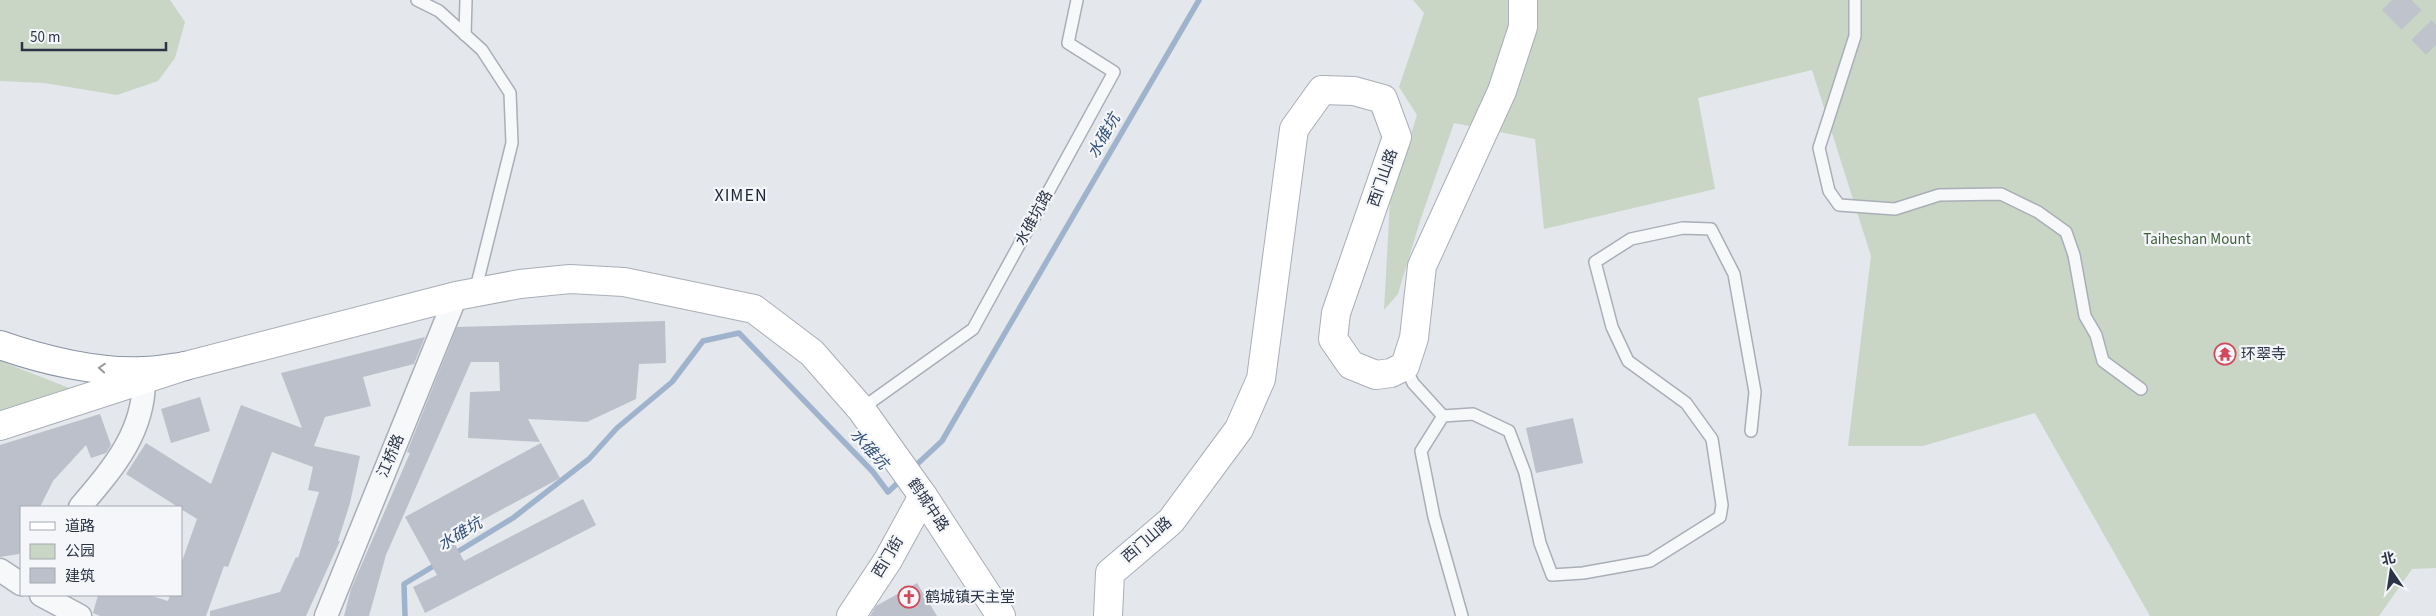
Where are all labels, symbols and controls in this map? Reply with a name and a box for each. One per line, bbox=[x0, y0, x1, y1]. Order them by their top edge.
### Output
scale bar bbox=[22, 20, 166, 52]
text: 50 m bbox=[30, 27, 60, 48]
water label: 水碓坑 bbox=[1082, 108, 1127, 162]
street label: 西门山路 bbox=[1363, 146, 1403, 210]
district label: XIMEN bbox=[714, 183, 768, 208]
street label: 水碓坑路 bbox=[1010, 187, 1058, 249]
park label: Taiheshan Mount bbox=[2143, 229, 2251, 250]
temple icon: 环翠寺 bbox=[2213, 342, 2237, 366]
place label: 环翠寺 bbox=[2241, 344, 2286, 365]
one-way arrow bbox=[97, 363, 105, 374]
water label: 水碓坑 bbox=[845, 424, 895, 476]
street label: 江桥路 bbox=[373, 431, 409, 481]
street label: 鹤城中路 bbox=[903, 474, 953, 536]
legend bbox=[20, 506, 182, 596]
water label: 水碓坑 bbox=[434, 511, 488, 556]
street label: 西门山路 bbox=[1117, 512, 1177, 568]
text: 道路 bbox=[65, 516, 95, 537]
street label: 西门街 bbox=[867, 532, 909, 582]
text: 公园 bbox=[65, 541, 95, 562]
north arrow bbox=[2366, 546, 2416, 596]
text: 北 bbox=[2379, 548, 2397, 571]
text: 建筑 bbox=[65, 566, 95, 587]
church icon: 鹤城镇天主堂 bbox=[897, 585, 921, 609]
place label: 鹤城镇天主堂 bbox=[925, 587, 1015, 608]

